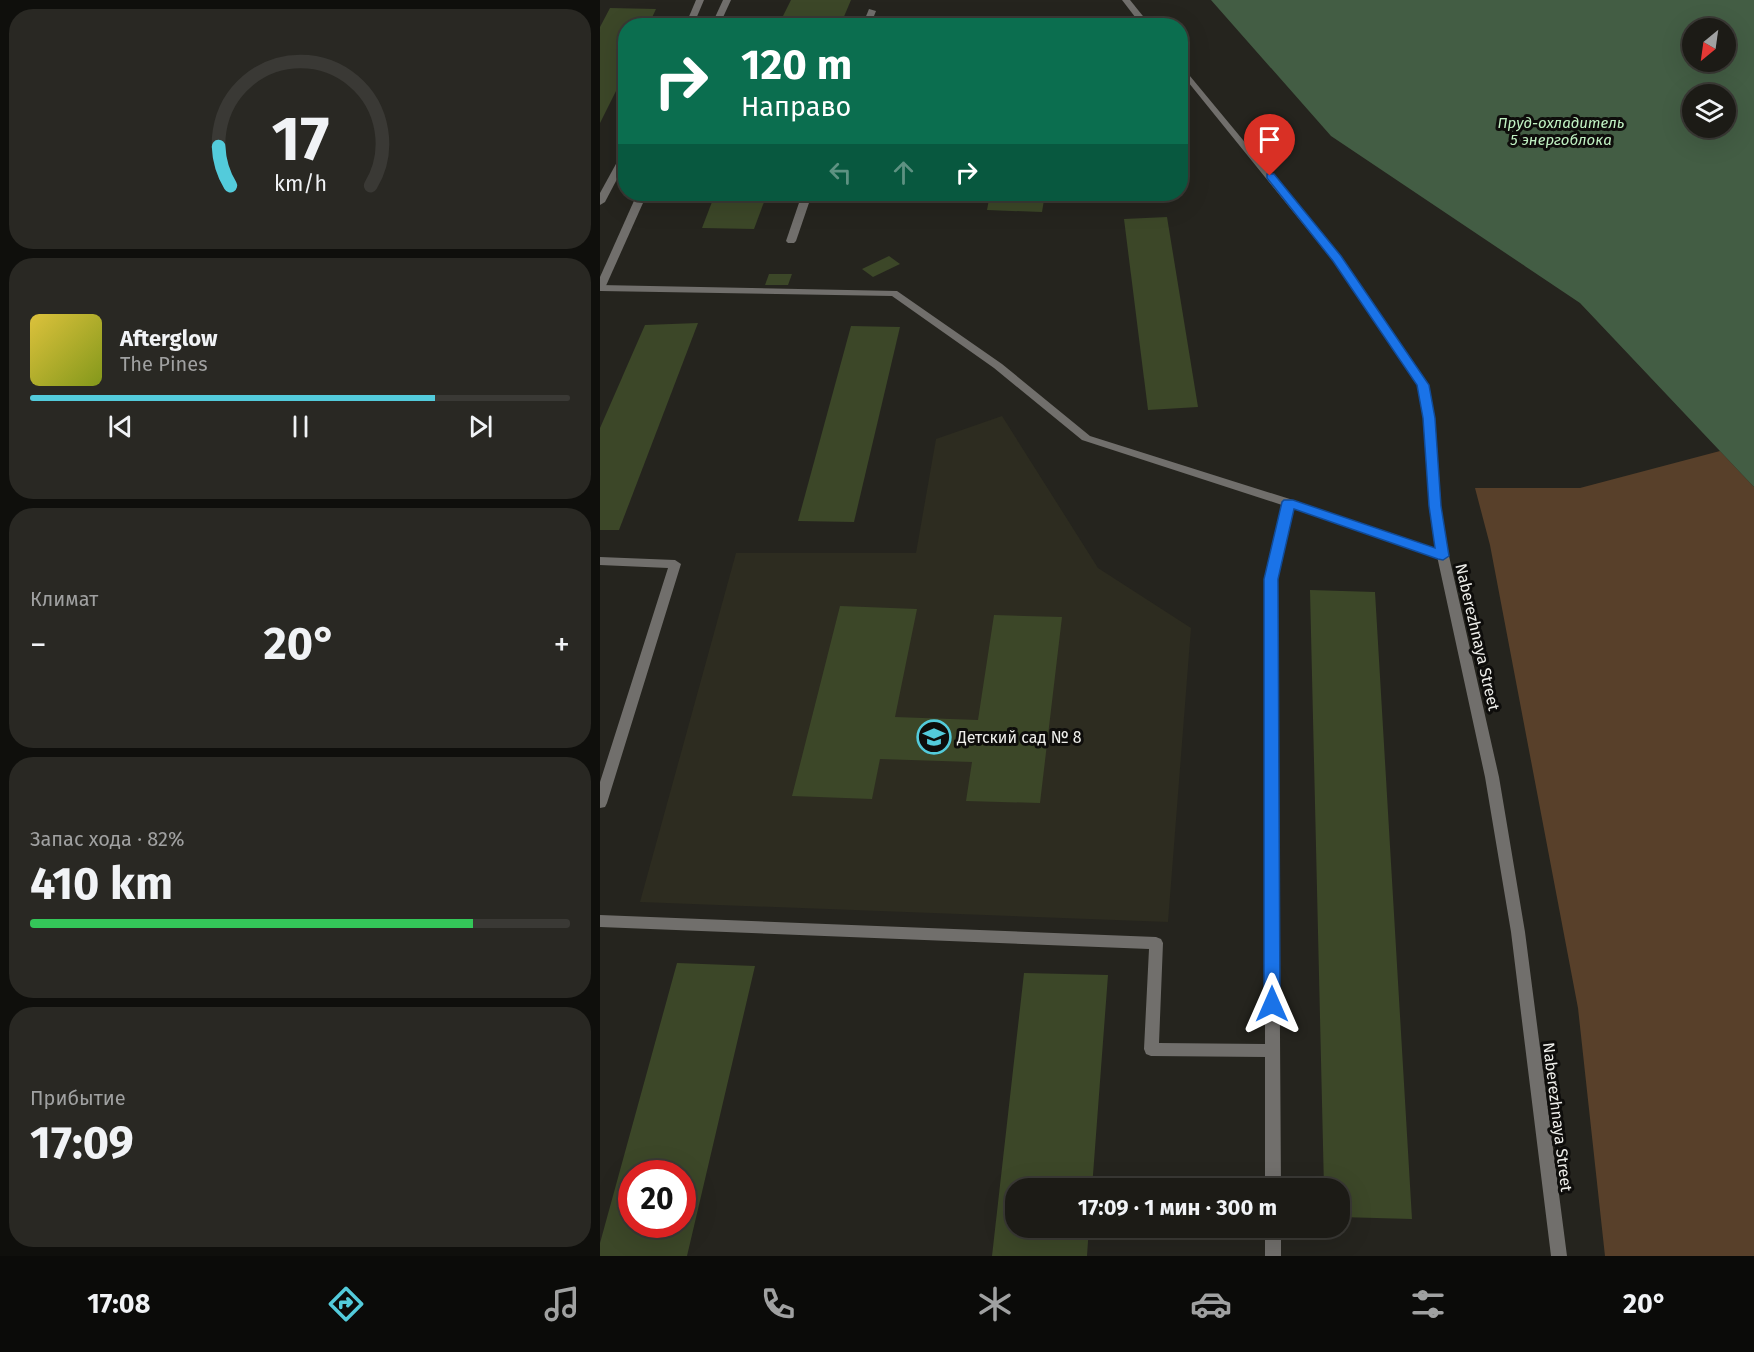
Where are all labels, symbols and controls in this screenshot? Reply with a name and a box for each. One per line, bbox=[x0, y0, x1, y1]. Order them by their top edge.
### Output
north arrow bbox=[1682, 18, 1736, 72]
map controls bbox=[1682, 18, 1736, 138]
text: 120 m bbox=[741, 40, 852, 90]
icon: right bbox=[642, 42, 720, 120]
button: layers bbox=[1682, 84, 1736, 138]
text: Направо bbox=[741, 91, 851, 123]
text: 17 bbox=[271, 102, 329, 177]
pin bbox=[1244, 114, 1295, 176]
water label: Пруд-охладитель 5 энергоблока bbox=[1498, 114, 1624, 149]
icon: arrive bbox=[1253, 123, 1286, 156]
icon: left bbox=[824, 156, 857, 189]
icon: ahead bbox=[887, 156, 920, 189]
icon: right bbox=[950, 156, 983, 189]
text: km/h bbox=[273, 172, 327, 198]
text: Afterglow bbox=[120, 325, 217, 352]
text: The Pines bbox=[120, 352, 207, 376]
icon: previous bbox=[104, 410, 137, 443]
icon: pause bbox=[284, 410, 317, 443]
icon: next bbox=[464, 410, 497, 443]
street label: Naberezhnaya Street bbox=[1451, 562, 1504, 713]
text: Климат bbox=[30, 587, 98, 611]
text: 20° bbox=[263, 617, 337, 671]
text: − bbox=[30, 625, 47, 665]
text: + bbox=[554, 625, 570, 665]
school or university icon: Детский сад № 8 bbox=[916, 719, 952, 755]
place label: Детский сад № 8 bbox=[956, 728, 1082, 747]
text: Запас хода · 82% bbox=[30, 827, 185, 851]
text: 410 km bbox=[30, 857, 173, 911]
position arrow bbox=[1240, 972, 1304, 1036]
street label: Naberezhnaya Street bbox=[1539, 1041, 1576, 1193]
text: Прибытие bbox=[30, 1086, 126, 1110]
text: 17:09 bbox=[30, 1116, 134, 1170]
speed limit sign: 20 bbox=[618, 1160, 696, 1238]
text: 17:09 · 1 мин · 300 m bbox=[1078, 1194, 1277, 1221]
icon: directions bbox=[325, 1283, 367, 1325]
icon: music bbox=[541, 1283, 583, 1325]
icon: phone bbox=[757, 1283, 799, 1325]
icon: climate bbox=[974, 1283, 1016, 1325]
icon: car bbox=[1190, 1283, 1232, 1325]
icon: filters bbox=[1407, 1283, 1449, 1325]
text: 17:08 bbox=[87, 1288, 150, 1320]
text: 20° bbox=[1623, 1288, 1667, 1320]

